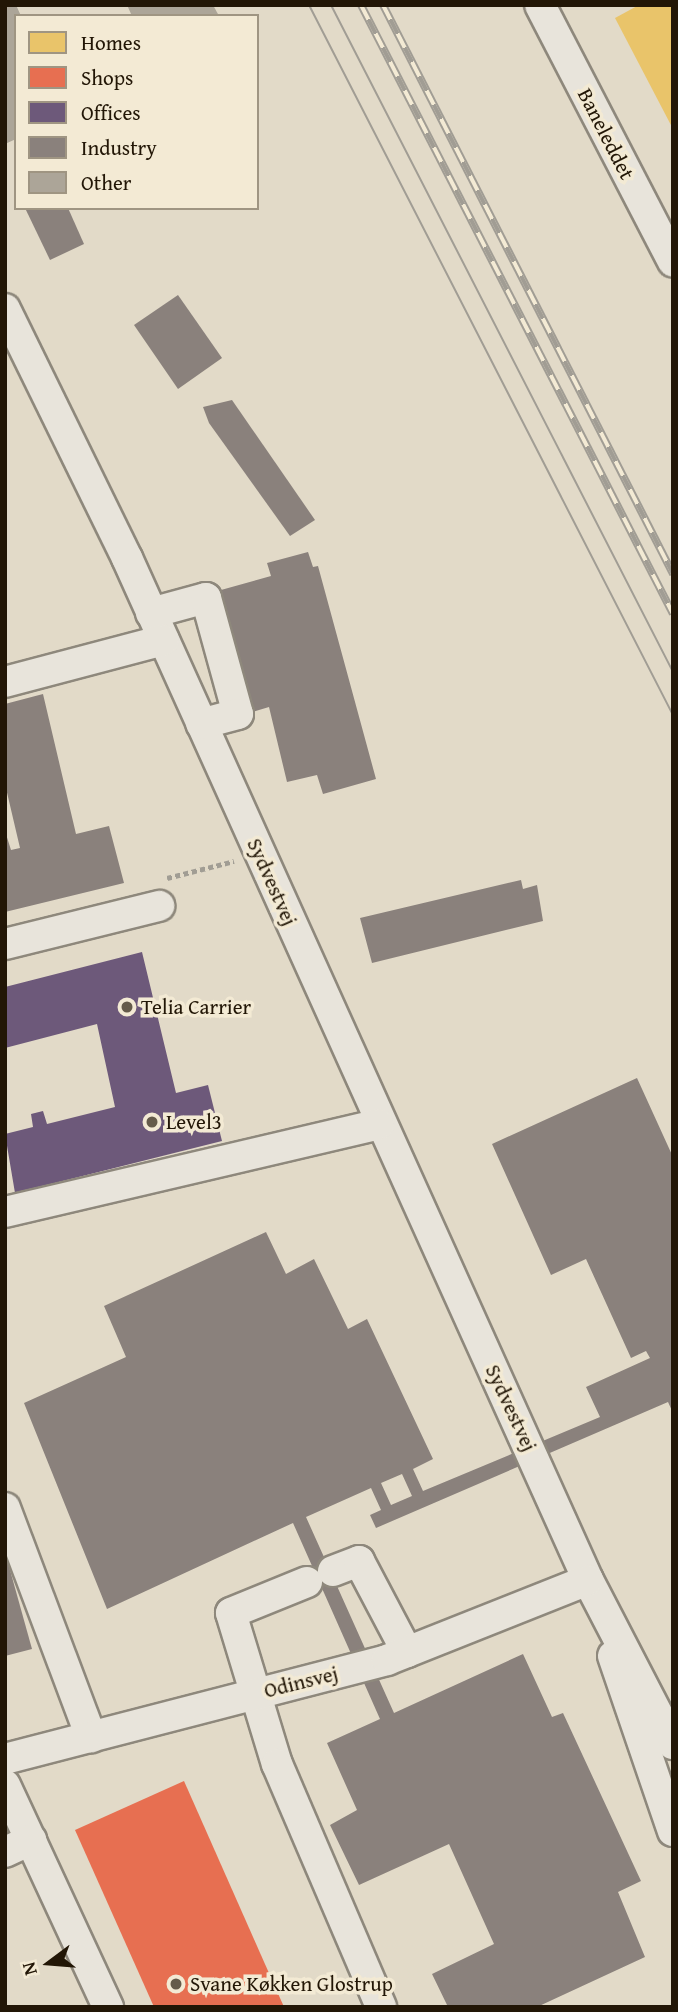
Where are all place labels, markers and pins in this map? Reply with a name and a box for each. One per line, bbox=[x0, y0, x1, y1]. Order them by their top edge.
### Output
place label: Telia Carrier bbox=[141, 994, 251, 1020]
marker: Telia Carrier bbox=[119, 999, 135, 1015]
place label: Level3 bbox=[166, 1109, 222, 1135]
marker: Level3 bbox=[144, 1114, 160, 1130]
place label: Svane Køkken Glostrup bbox=[190, 1971, 393, 1997]
marker: Svane Køkken Glostrup bbox=[168, 1976, 184, 1992]

